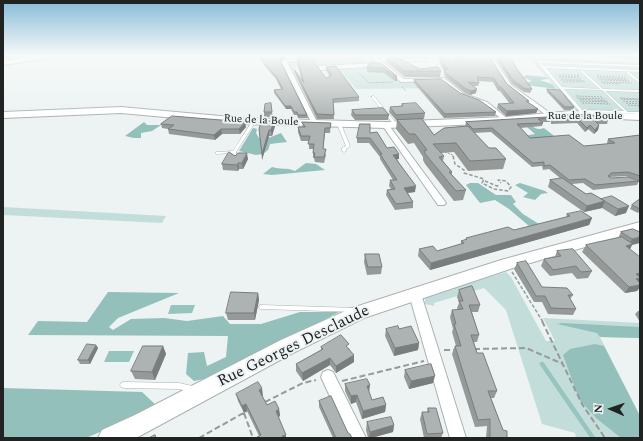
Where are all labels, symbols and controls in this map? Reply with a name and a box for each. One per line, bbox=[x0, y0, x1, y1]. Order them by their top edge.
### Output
street label: Rue de la Boule bbox=[547, 110, 623, 124]
street label: Rue de la Boule bbox=[223, 112, 299, 130]
street label: Rue Georges Desclaude bbox=[215, 302, 373, 392]
north arrow bbox=[591, 389, 631, 429]
text: N bbox=[590, 404, 607, 413]

